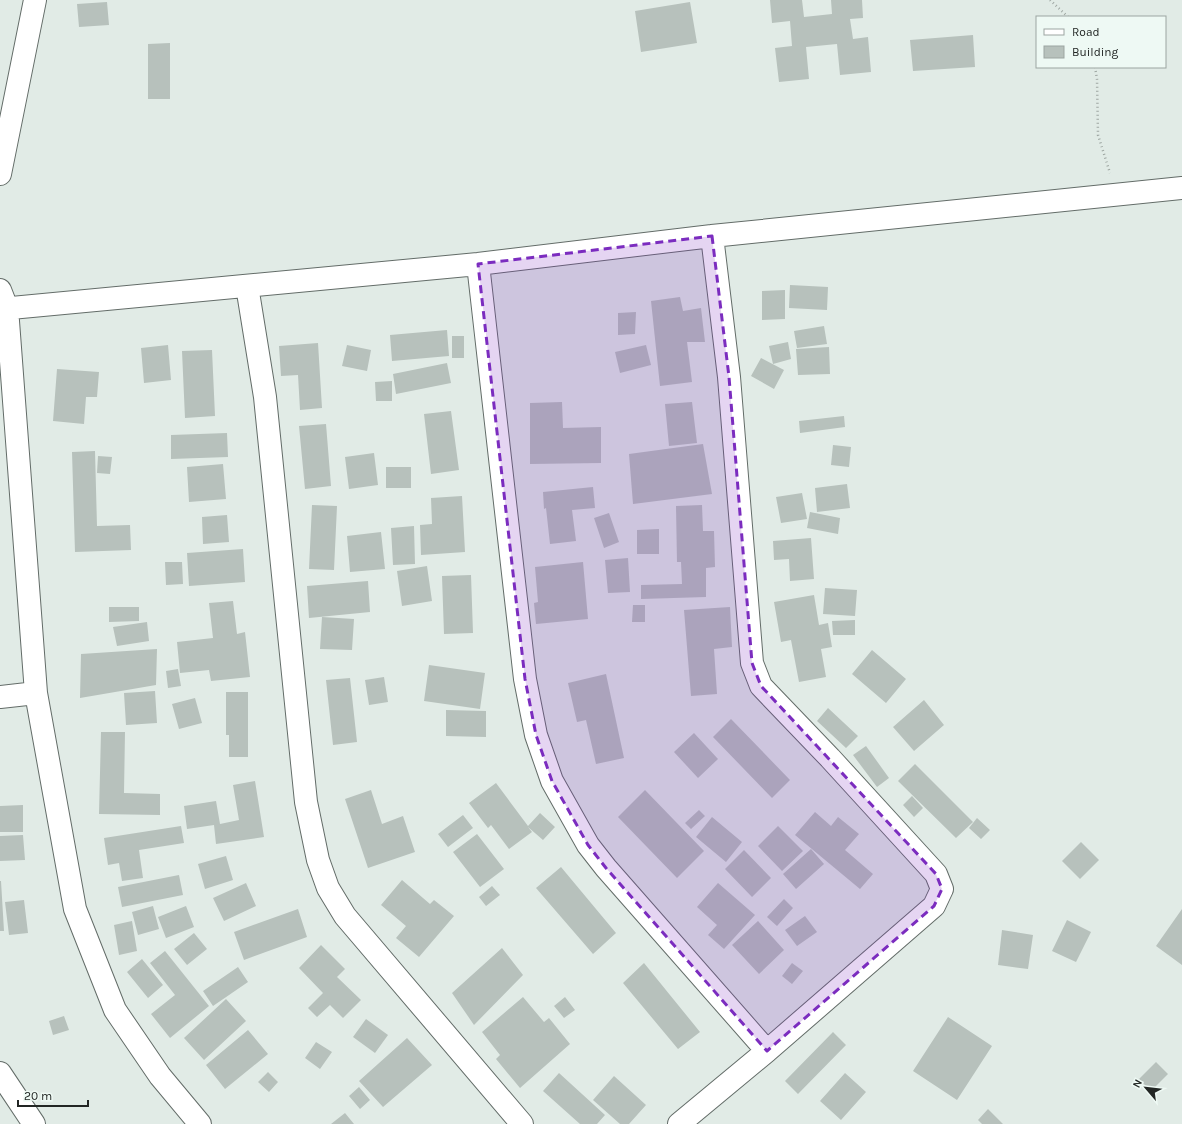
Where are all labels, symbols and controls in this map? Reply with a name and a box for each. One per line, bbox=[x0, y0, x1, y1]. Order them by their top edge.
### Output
legend bbox=[1036, 16, 1166, 68]
text: Road bbox=[1072, 25, 1100, 39]
text: Building bbox=[1072, 45, 1119, 59]
north arrow bbox=[1126, 1068, 1166, 1108]
text: N bbox=[1130, 1077, 1145, 1090]
scale bar bbox=[18, 1082, 88, 1108]
text: 20 m bbox=[24, 1089, 52, 1103]

